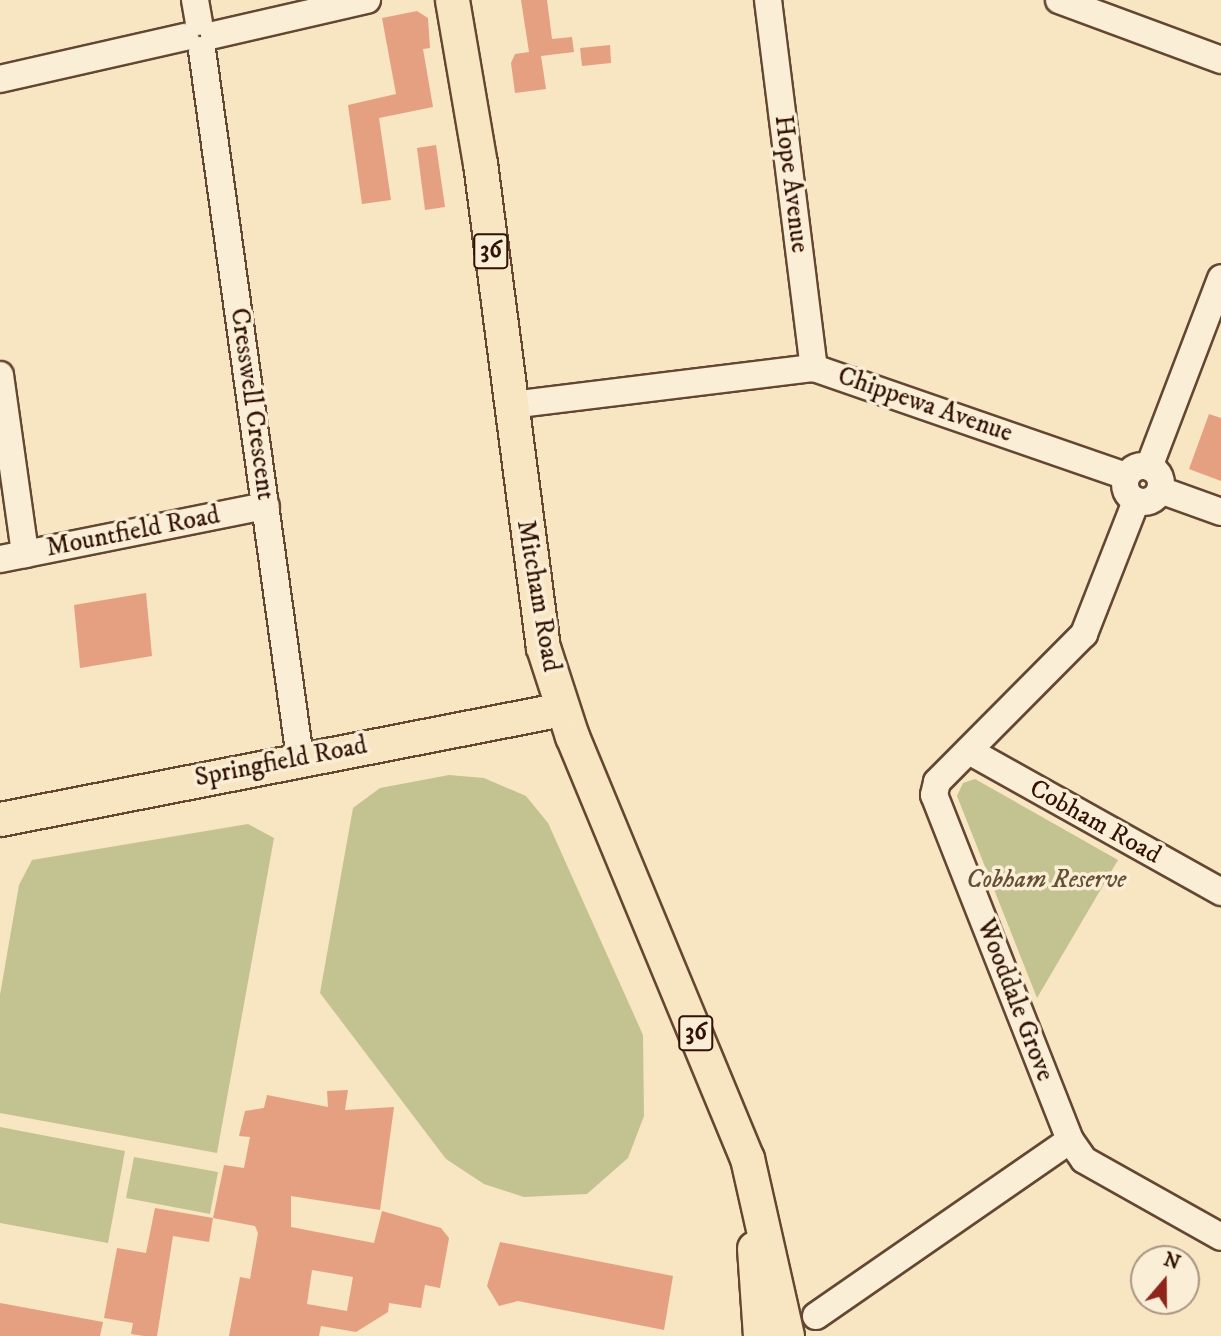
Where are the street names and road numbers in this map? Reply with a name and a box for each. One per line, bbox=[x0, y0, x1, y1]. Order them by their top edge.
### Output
street label: Hope Avenue bbox=[767, 113, 815, 255]
road number: 36 bbox=[472, 230, 510, 272]
street label: Cresswell Crescent bbox=[223, 306, 281, 502]
street label: Chippewa Avenue bbox=[834, 361, 1016, 449]
street label: Mountfield Road bbox=[44, 500, 222, 564]
street label: Mitcham Road bbox=[509, 518, 567, 674]
street label: Springfield Road bbox=[192, 730, 370, 794]
street label: Cobham Road bbox=[1024, 773, 1166, 871]
street label: Wooddale Grove bbox=[970, 914, 1060, 1086]
road number: 36 bbox=[677, 1013, 715, 1054]

